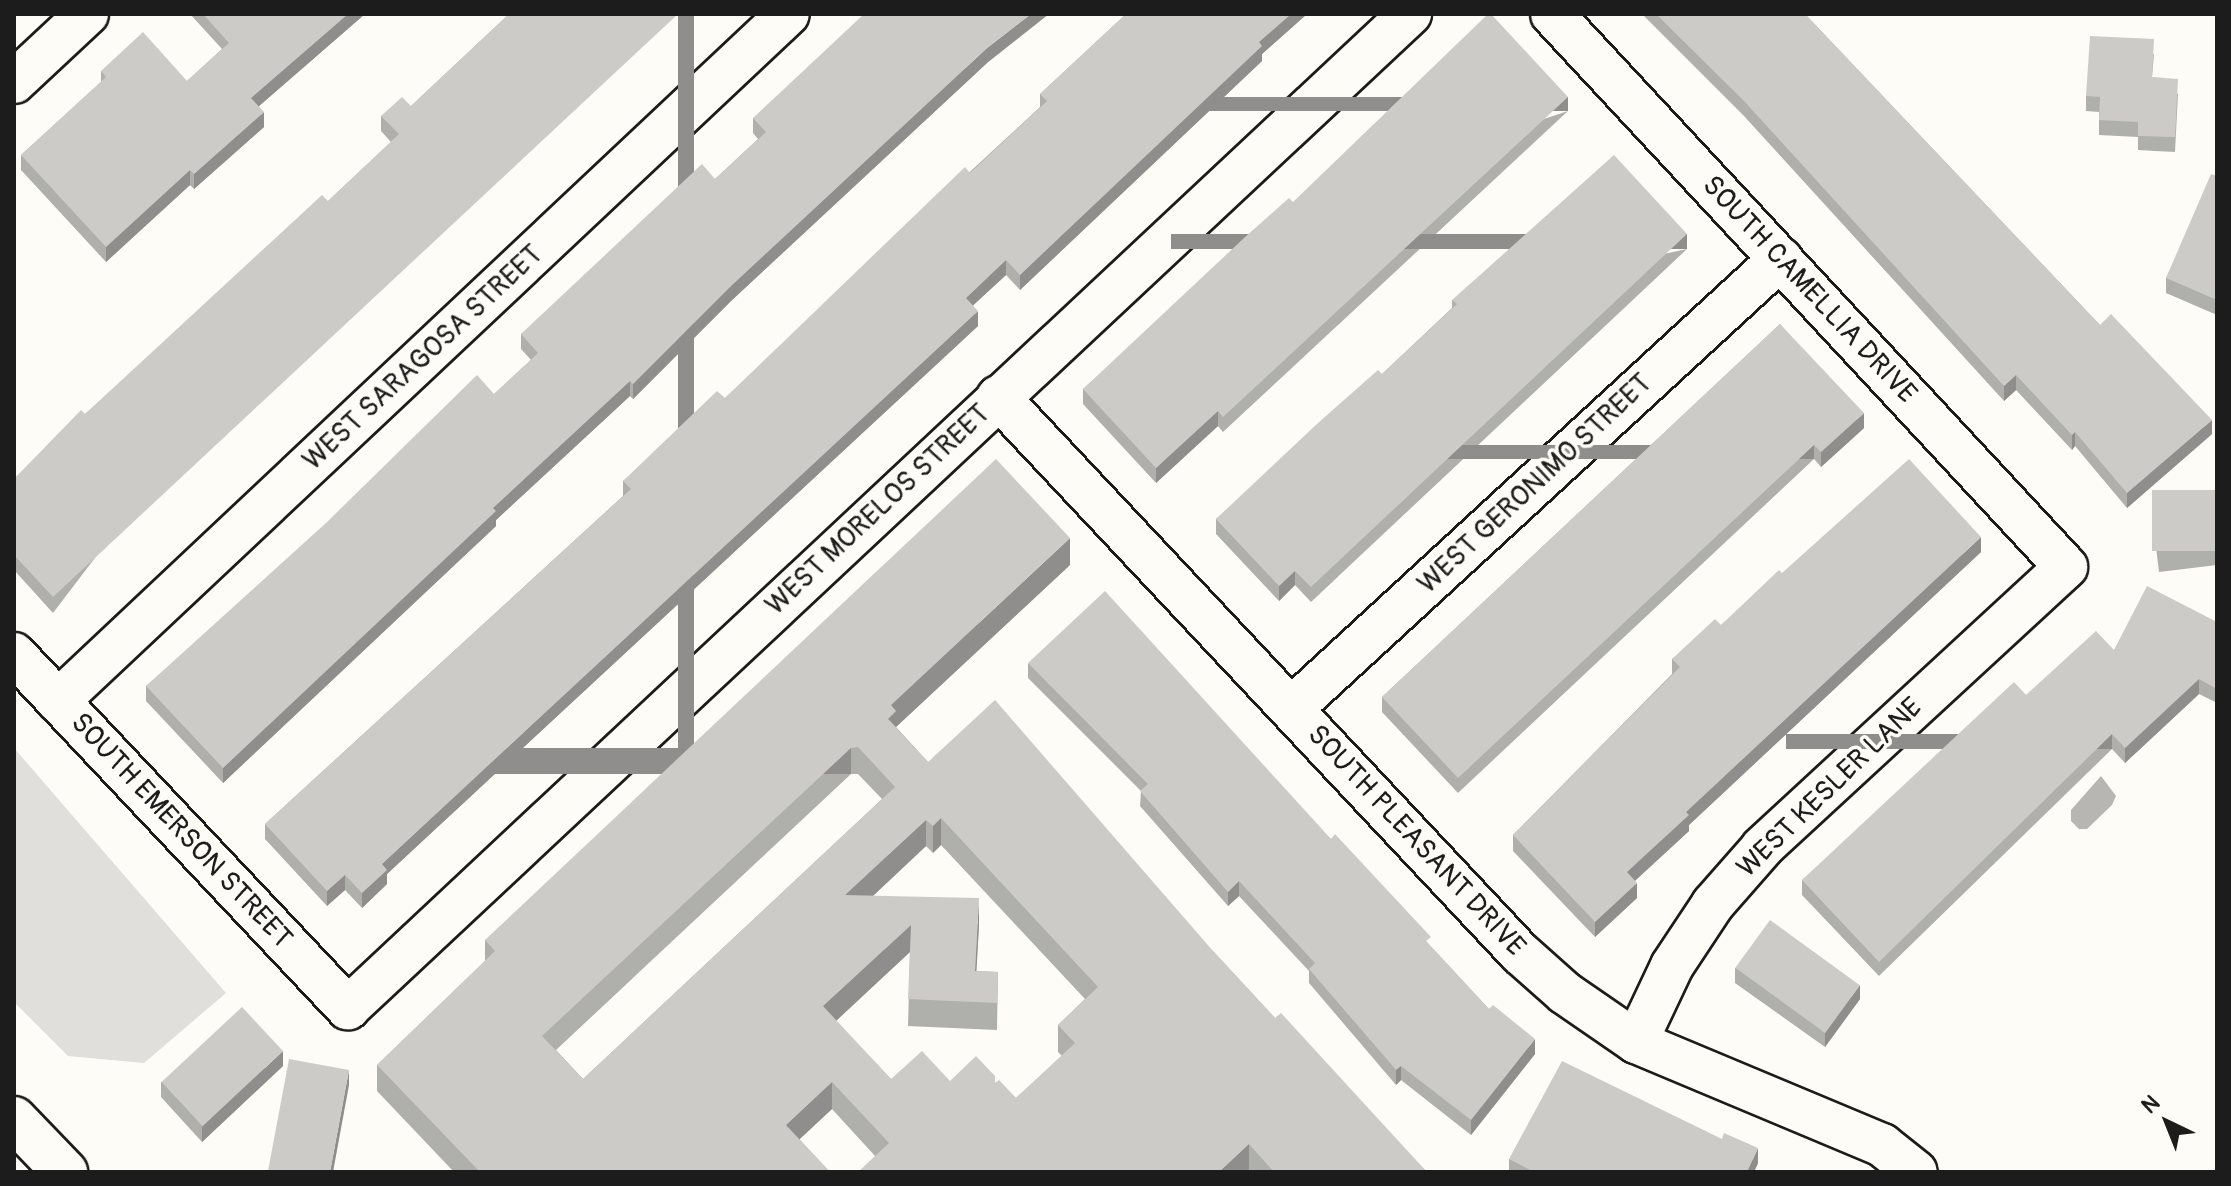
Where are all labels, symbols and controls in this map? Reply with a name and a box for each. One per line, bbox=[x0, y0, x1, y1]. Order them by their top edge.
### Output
street label: SOUTH CAMELLIA DRIVE bbox=[1695, 169, 1923, 411]
street label: WEST SARAGOSA STREET bbox=[296, 238, 550, 478]
street label: WEST GERONIMO STREET bbox=[1411, 367, 1659, 601]
street label: WEST MORELOS STREET bbox=[759, 398, 997, 622]
street label: WEST KESLER LANE bbox=[1730, 691, 1930, 885]
street label: SOUTH EMERSON STREET bbox=[63, 706, 299, 956]
street label: SOUTH PLEASANT DRIVE bbox=[1300, 718, 1532, 964]
north arrow bbox=[2127, 1082, 2207, 1162]
text: N bbox=[2136, 1089, 2166, 1120]

